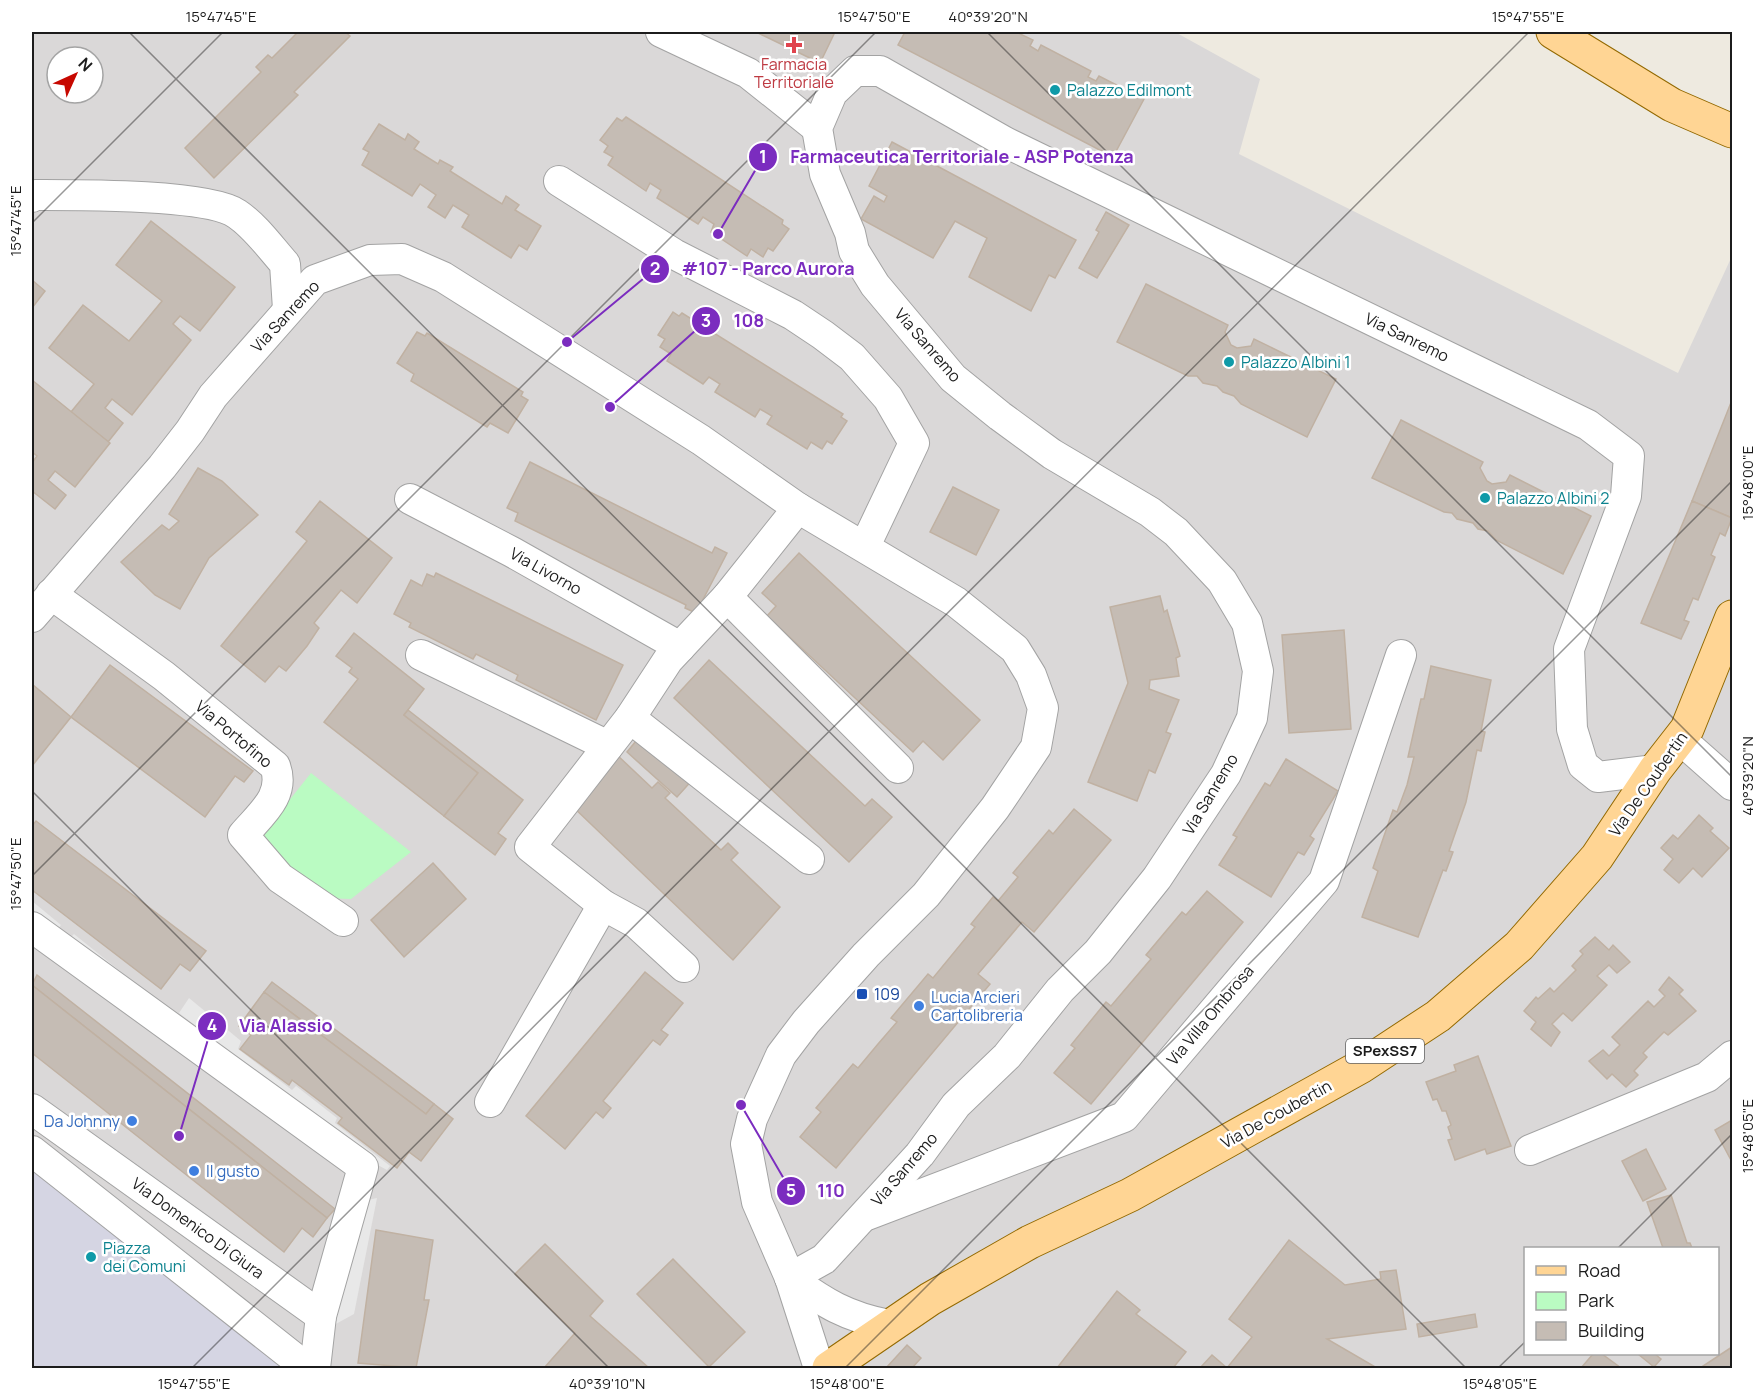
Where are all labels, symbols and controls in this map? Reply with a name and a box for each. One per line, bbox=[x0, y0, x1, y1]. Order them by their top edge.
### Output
text: 15°47'45"E bbox=[186, 6, 256, 27]
text: 15°47'50"E bbox=[837, 6, 911, 27]
text: 40°39'20"N bbox=[948, 6, 1028, 27]
text: 15°47'55"E bbox=[1492, 6, 1564, 27]
marker: Farmacia Territoriale bbox=[787, 38, 801, 52]
north arrow bbox=[45, 45, 105, 105]
text: N bbox=[74, 53, 97, 76]
place label: Farmacia Territoriale bbox=[754, 53, 834, 93]
place label: Palazzo Edilmont bbox=[1067, 79, 1192, 101]
marker: Palazzo Edilmont bbox=[1048, 83, 1062, 97]
callout: Farmaceutica Territoriale - ASP Potenza bbox=[748, 139, 1145, 175]
text: 1 bbox=[759, 144, 767, 168]
text: Farmaceutica Territoriale - ASP Potenza bbox=[790, 144, 1134, 168]
text: 15°47'45"E bbox=[5, 186, 26, 256]
callout: #107 - Parco Aurora bbox=[640, 251, 867, 287]
text: 2 bbox=[650, 256, 660, 280]
text: #107 - Parco Aurora bbox=[681, 256, 855, 280]
street label: Via Sanremo bbox=[246, 275, 324, 357]
callout: 108 bbox=[691, 303, 776, 339]
street label: Via Sanremo bbox=[890, 303, 966, 387]
street label: Via Sanremo bbox=[1361, 307, 1453, 367]
text: 3 bbox=[701, 308, 711, 332]
text: 108 bbox=[734, 308, 764, 332]
place label: Palazzo Albini 1 bbox=[1241, 351, 1351, 373]
marker: Palazzo Albini 1 bbox=[1222, 355, 1236, 369]
text: 15°48'00"E bbox=[1737, 446, 1758, 520]
place label: Palazzo Albini 2 bbox=[1497, 487, 1609, 509]
marker: Palazzo Albini 2 bbox=[1478, 491, 1492, 505]
street label: Via Livorno bbox=[506, 542, 586, 600]
street label: Via Portofino bbox=[191, 695, 277, 773]
street label: Via De Coubertin bbox=[1604, 727, 1692, 841]
text: 40°39'20"N bbox=[1737, 736, 1758, 816]
street label: Via Sanremo bbox=[1177, 749, 1243, 839]
text: 15°47'50"E bbox=[5, 837, 26, 911]
street label: Via Villa Ombrosa bbox=[1161, 960, 1259, 1070]
place label: 109 bbox=[874, 983, 900, 1005]
place label: Lucia Arcieri Cartolibreria bbox=[931, 986, 1023, 1026]
marker: 109 bbox=[855, 987, 869, 1001]
marker: Lucia Arcieri Cartolibreria bbox=[912, 999, 926, 1013]
callout: Via Alassio bbox=[197, 1008, 345, 1044]
text: 4 bbox=[207, 1013, 218, 1037]
text: Via Alassio bbox=[239, 1013, 333, 1037]
road number: SPexSS7 bbox=[1346, 1039, 1424, 1063]
street label: Via De Coubertin bbox=[1217, 1075, 1335, 1153]
text: 15°48'05"E bbox=[1737, 1099, 1758, 1173]
place label: Da Johnny bbox=[44, 1110, 121, 1132]
marker: Da Johnny bbox=[125, 1114, 139, 1128]
street label: Via Sanremo bbox=[866, 1127, 942, 1211]
place label: Il gusto bbox=[206, 1160, 260, 1182]
marker: Il gusto bbox=[187, 1164, 201, 1178]
street label: Via Domenico Di Giura bbox=[127, 1172, 269, 1284]
callout: 110 bbox=[776, 1173, 857, 1209]
text: 5 bbox=[786, 1178, 796, 1202]
text: 110 bbox=[817, 1178, 845, 1202]
place label: Piazza dei Comuni bbox=[103, 1237, 186, 1277]
legend bbox=[1524, 1247, 1719, 1355]
marker: Piazza dei Comuni bbox=[84, 1250, 98, 1264]
text: Road bbox=[1578, 1258, 1621, 1282]
text: Park bbox=[1578, 1288, 1615, 1312]
text: Building bbox=[1578, 1318, 1644, 1342]
text: 15°47'55"E bbox=[158, 1373, 230, 1394]
text: 40°39'10"N bbox=[569, 1373, 645, 1394]
text: 15°48'00"E bbox=[810, 1373, 884, 1394]
text: 15°48'05"E bbox=[1463, 1373, 1537, 1394]

